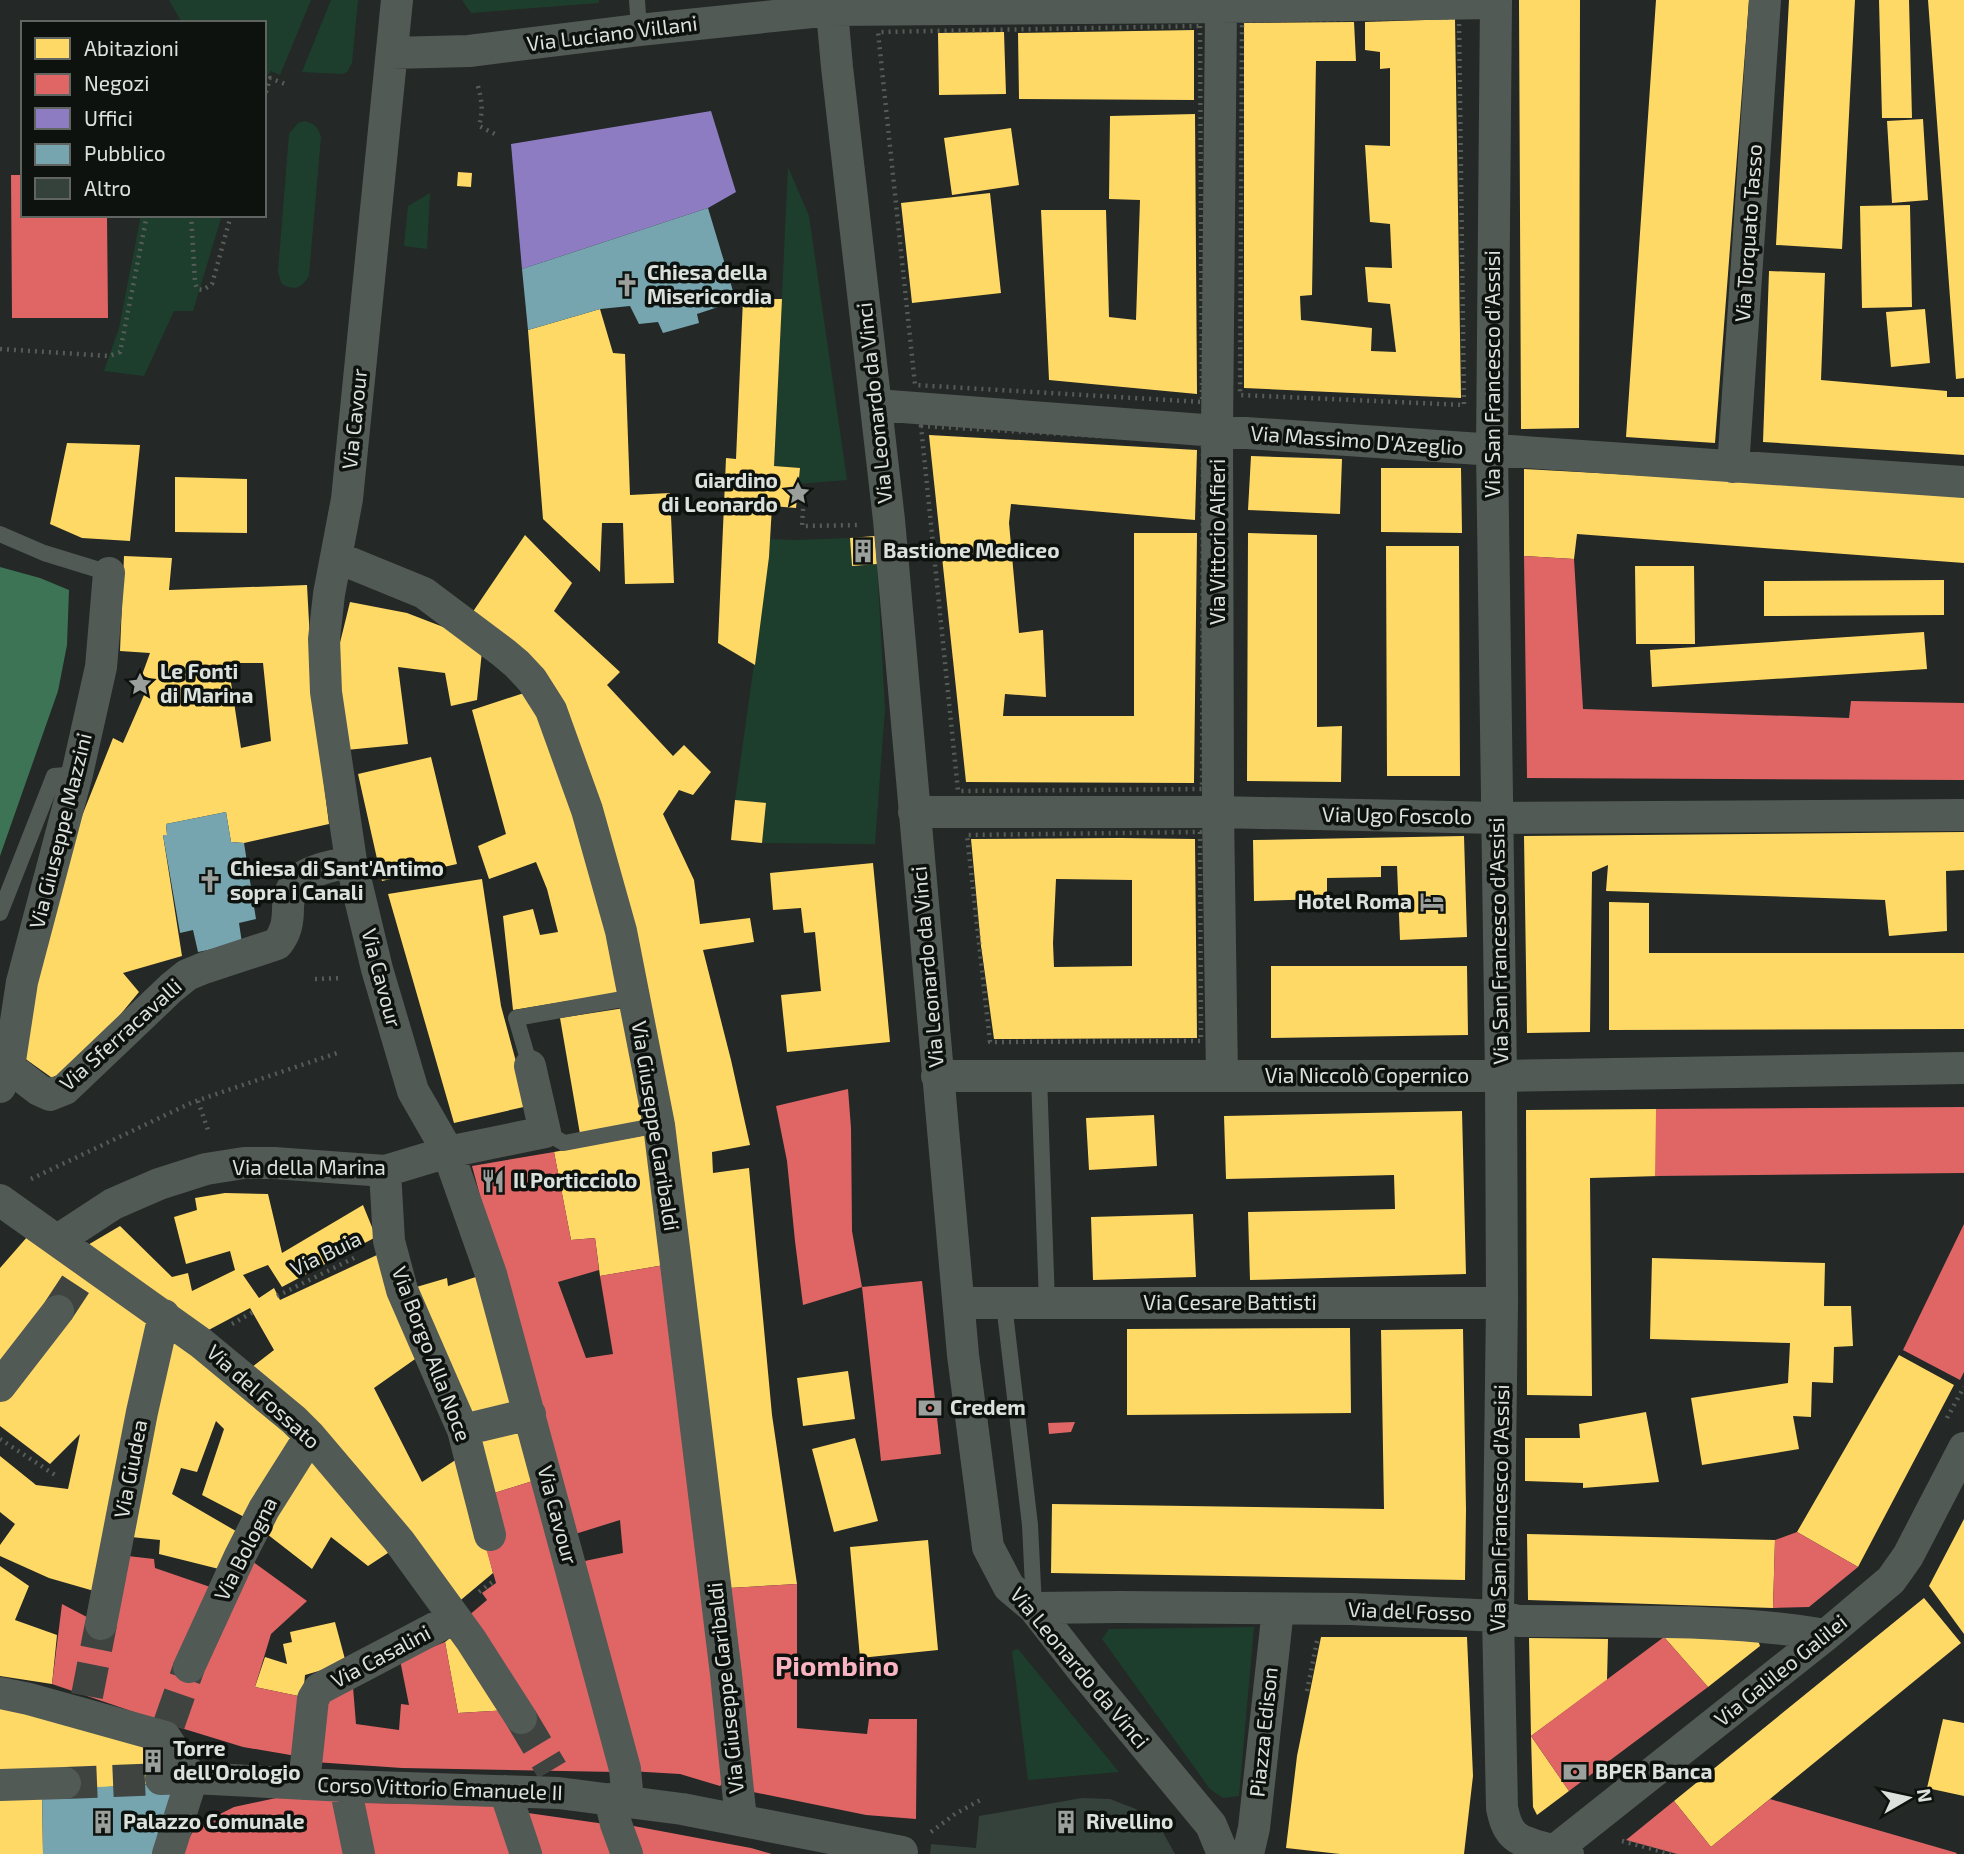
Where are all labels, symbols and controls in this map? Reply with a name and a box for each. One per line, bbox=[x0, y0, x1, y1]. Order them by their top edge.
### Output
street label: Via Luciano Villani bbox=[525, 10, 699, 55]
legend bbox=[21, 21, 266, 217]
text: Abitazioni bbox=[84, 35, 179, 60]
text: Negozi bbox=[84, 70, 150, 95]
text: Uffici bbox=[84, 105, 133, 130]
text: Pubblico bbox=[84, 140, 166, 165]
street label: Via Torquato Tasso bbox=[1729, 143, 1766, 323]
text: Altro bbox=[84, 175, 131, 200]
street label: Via San Francesco d'Assisi bbox=[1479, 250, 1504, 498]
place label: Chiesa della Misericordia bbox=[647, 259, 772, 308]
church icon: Chiesa della Misericordia bbox=[613, 271, 641, 299]
street label: Via Leonardo da Vinci bbox=[851, 301, 897, 505]
street label: Via Cavour bbox=[336, 367, 371, 470]
street label: Via Massimo D'Azeglio bbox=[1250, 420, 1464, 459]
street label: Via Vittorio Alfieri bbox=[1204, 459, 1229, 625]
place label: Giardino di Leonardo bbox=[661, 467, 778, 516]
place icon: Giardino di Leonardo bbox=[784, 479, 812, 507]
building icon: Bastione Mediceo bbox=[849, 537, 877, 565]
place label: Bastione Mediceo bbox=[883, 537, 1060, 562]
place label: Le Fonti di Marina bbox=[160, 658, 253, 707]
place icon: Le Fonti di Marina bbox=[126, 670, 154, 698]
street label: Via Giuseppe Mazzini bbox=[23, 730, 96, 931]
street label: Via Ugo Foscolo bbox=[1322, 801, 1472, 828]
street label: Via San Francesco d'Assisi bbox=[1483, 817, 1512, 1065]
place label: Chiesa di Sant'Antimo sopra i Canali bbox=[230, 855, 444, 904]
street label: Via Leonardo da Vinci bbox=[905, 865, 948, 1069]
church icon: Chiesa di Sant'Antimo sopra i Canali bbox=[196, 867, 224, 895]
place label: Hotel Roma bbox=[1297, 888, 1412, 913]
hotel icon: Hotel Roma bbox=[1418, 888, 1446, 916]
street label: Via Cavour bbox=[357, 926, 408, 1030]
street label: Via Sferracavalli bbox=[54, 973, 186, 1095]
street label: Via Giuseppe Garibaldi bbox=[628, 1019, 685, 1233]
street label: Via Niccolò Copernico bbox=[1265, 1062, 1469, 1087]
street label: Via della Marina bbox=[232, 1154, 386, 1179]
restaurant icon: Il Porticciolo bbox=[479, 1167, 507, 1195]
place label: Il Porticciolo bbox=[513, 1167, 637, 1192]
street label: Via Buia bbox=[286, 1225, 365, 1281]
street label: Via Borgo Alla Noce bbox=[388, 1263, 477, 1444]
street label: Via Cesare Battisti bbox=[1143, 1289, 1317, 1314]
street label: Via del Fossato bbox=[202, 1339, 326, 1453]
street label: Via San Francesco d'Assisi bbox=[1484, 1384, 1513, 1632]
bank icon: Credem bbox=[916, 1394, 944, 1422]
place label: Credem bbox=[950, 1394, 1026, 1419]
street label: Via Giudea bbox=[108, 1418, 151, 1520]
street label: Via Cavour bbox=[533, 1463, 584, 1567]
street label: Via Bologna bbox=[208, 1492, 281, 1604]
street label: Via Giuseppe Garibaldi bbox=[701, 1581, 748, 1795]
street label: Via Leonardo da Vinci bbox=[1006, 1582, 1155, 1753]
street label: Via del Fosso bbox=[1348, 1596, 1472, 1625]
street label: Via Galileo Galilei bbox=[1709, 1609, 1851, 1731]
street label: Via Casalini bbox=[326, 1619, 434, 1692]
district label: Piombino bbox=[775, 1648, 899, 1682]
street label: Piazza Edison bbox=[1243, 1666, 1282, 1798]
place label: Torre dell'Orologio bbox=[173, 1735, 301, 1784]
building icon: Torre dell'Orologio bbox=[139, 1747, 167, 1775]
bank icon: BPER Banca bbox=[1561, 1758, 1589, 1786]
place label: BPER Banca bbox=[1595, 1758, 1712, 1783]
north arrow bbox=[1873, 1763, 1943, 1833]
street label: Corso Vittorio Emanuele II bbox=[317, 1771, 563, 1804]
text: N bbox=[1913, 1787, 1938, 1804]
building icon: Palazzo Comunale bbox=[89, 1808, 117, 1836]
place label: Palazzo Comunale bbox=[123, 1808, 305, 1833]
building icon: Rivellino bbox=[1052, 1808, 1080, 1836]
place label: Rivellino bbox=[1086, 1808, 1174, 1833]

